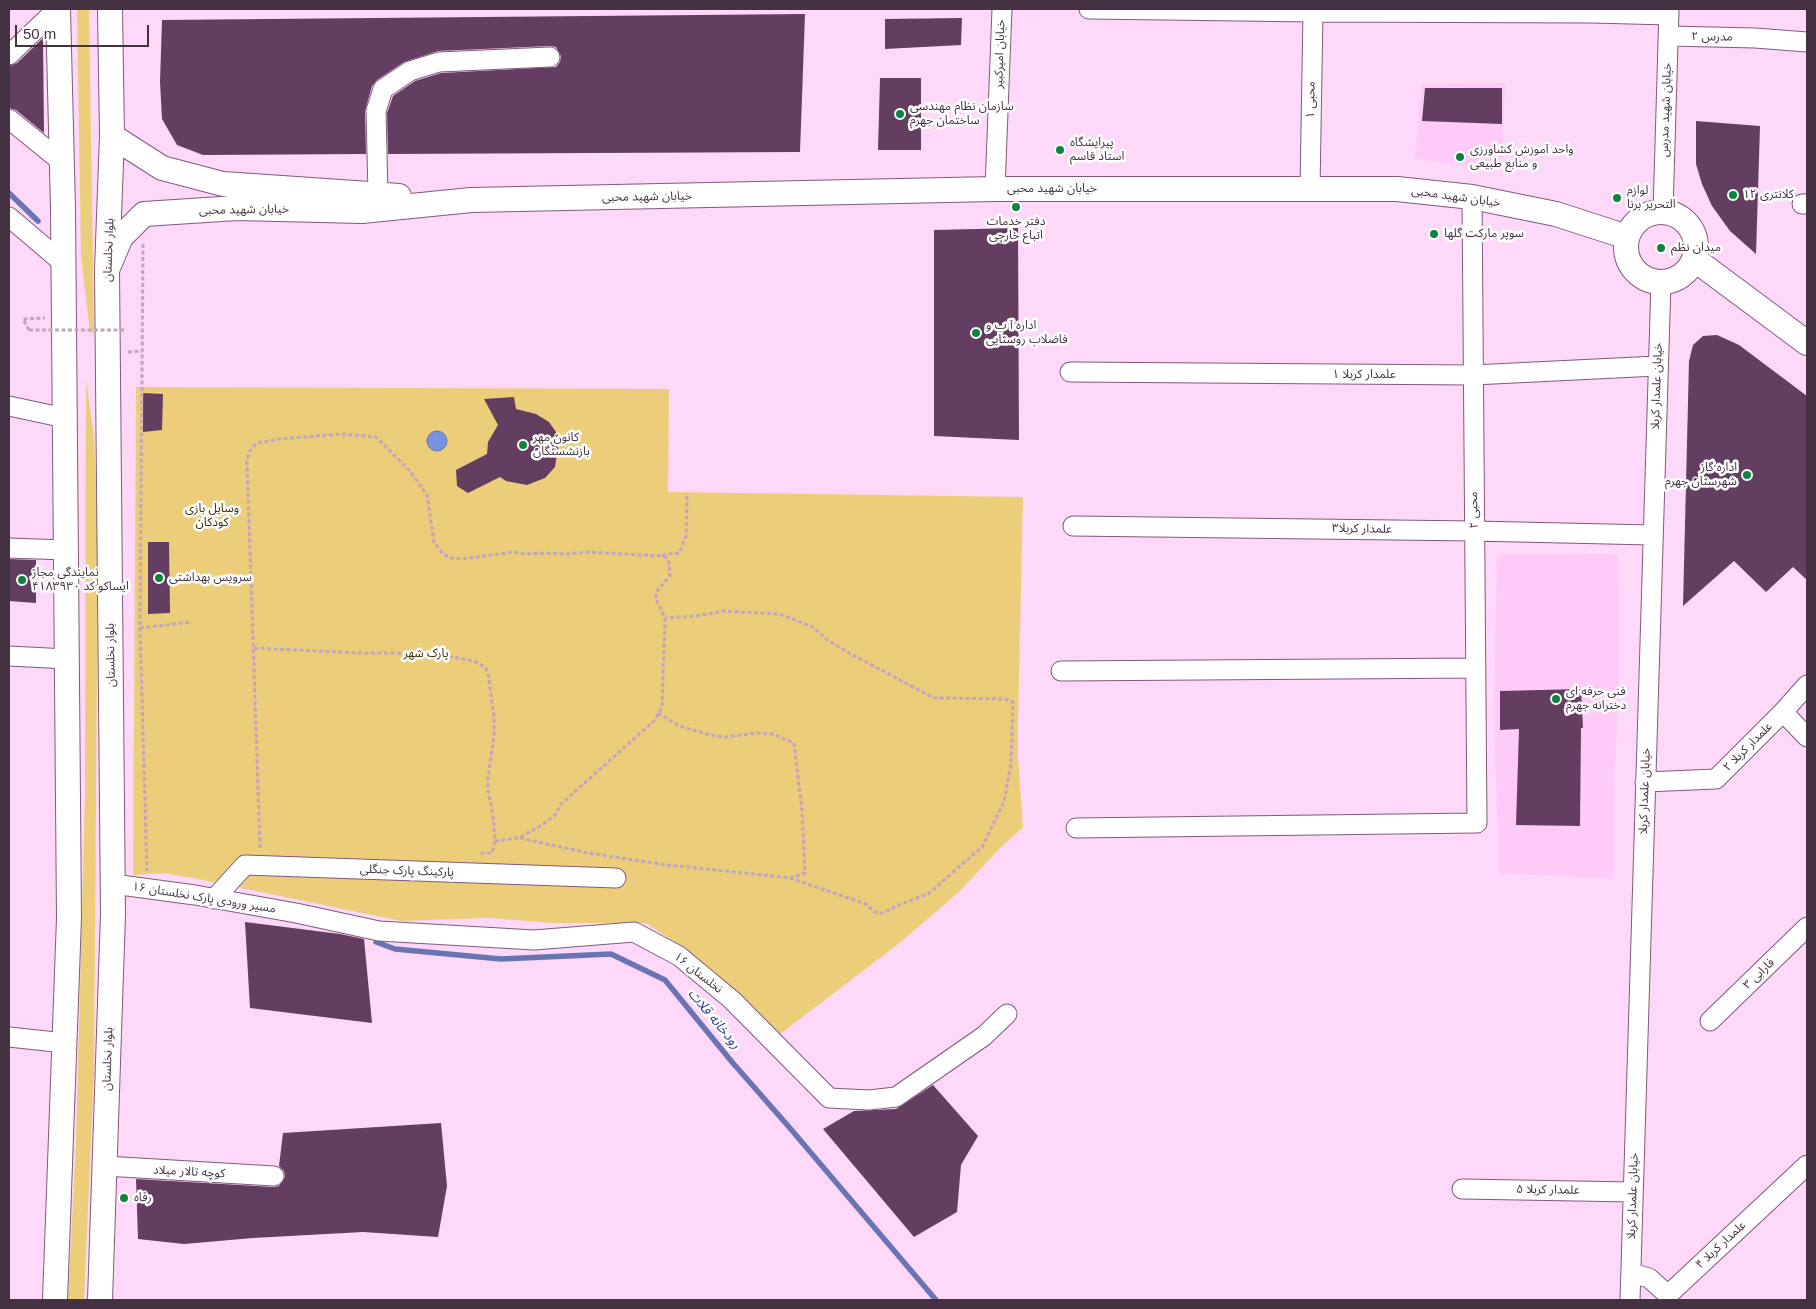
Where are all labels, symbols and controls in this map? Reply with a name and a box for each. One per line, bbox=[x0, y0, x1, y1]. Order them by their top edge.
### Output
scale bar bbox=[18, 15, 151, 47]
street label: خیابان امیرکبیر bbox=[992, 19, 1008, 89]
text: 50 m bbox=[23, 25, 56, 42]
street label: مدرس ۲ bbox=[1691, 29, 1733, 45]
street label: خیابان شهید مدرس bbox=[1657, 63, 1675, 157]
street label: محبی ۱ bbox=[1303, 81, 1319, 119]
place label: سازمان نظام مهندسی ساختمان جهرم bbox=[910, 100, 1014, 128]
marker: سازمان نظام مهندسی ساختمان جهرم bbox=[894, 108, 906, 120]
place label: پیرایشگاه استاد قاسم bbox=[1070, 136, 1124, 164]
place label: واحد آموزش کشاورزی و منابع طبیعی bbox=[1470, 143, 1574, 171]
marker: پیرایشگاه استاد قاسم bbox=[1054, 144, 1066, 156]
marker: واحد آموزش کشاورزی و منابع طبیعی bbox=[1454, 151, 1466, 163]
street label: خیابان شهید محبی bbox=[1007, 182, 1097, 196]
street label: خیابان شهید محبی bbox=[1410, 184, 1502, 210]
place label: لوازم التحریر برنا bbox=[1627, 184, 1676, 212]
place label: کلانتری ۱۲ bbox=[1743, 188, 1794, 202]
street label: خیابان شهید محبی bbox=[602, 189, 692, 205]
marker: کلانتری ۱۲ bbox=[1727, 189, 1739, 201]
marker: لوازم التحریر برنا bbox=[1611, 192, 1623, 204]
marker: دفتر خدمات اتباع خارجی bbox=[1010, 201, 1022, 213]
street label: خیابان شهید محبی bbox=[199, 202, 289, 218]
place label: دفتر خدمات اتباع خارجی bbox=[987, 215, 1045, 243]
street label: بلوار نخلستان bbox=[101, 218, 117, 282]
place label: سوپر مارکت گلها bbox=[1444, 227, 1524, 241]
marker: سوپر مارکت گلها bbox=[1428, 228, 1440, 240]
place label: میدان نظم bbox=[1671, 241, 1721, 255]
marker: میدان نظم bbox=[1655, 242, 1667, 254]
place label: اداره آ ب و فاضلاب روستایی bbox=[986, 319, 1068, 347]
marker: اداره آ ب و فاضلاب روستایی bbox=[970, 327, 982, 339]
street label: خیابان علمدار کربلا bbox=[1648, 342, 1666, 430]
street label: علمدار کربلا ۱ bbox=[1332, 368, 1396, 382]
place label: کانون مهر بازنشستگان bbox=[533, 431, 590, 459]
marker: کانون مهر بازنشستگان bbox=[517, 439, 529, 451]
place label: اداره گاز شهرستان جهرم bbox=[1665, 461, 1737, 489]
marker: اداره گاز شهرستان جهرم bbox=[1741, 469, 1753, 481]
street label: محبی ۲ bbox=[1466, 491, 1482, 529]
park label: وسایل بازی کودکان bbox=[185, 502, 239, 530]
street label: علمدار کربلا۳ bbox=[1332, 521, 1392, 537]
place label: نمایندگی مجاز ایساکو کد ۴۱۸۳۹۳۰ bbox=[32, 566, 129, 594]
place label: سرویس بهداشتی bbox=[169, 571, 252, 585]
marker: سرویس بهداشتی bbox=[153, 572, 165, 584]
marker: نمایندگی مجاز ایساکو کد ۴۱۸۳۹۳۰ bbox=[16, 574, 28, 586]
street label: بلوار نخلستان bbox=[103, 623, 119, 687]
park label: پارک شهر bbox=[403, 647, 449, 661]
place label: فنی حرفه ای دخترانه جهرم bbox=[1566, 685, 1626, 713]
marker: فنی حرفه ای دخترانه جهرم bbox=[1550, 693, 1562, 705]
street label: علمدار کربلا ۲ bbox=[1720, 719, 1776, 775]
street label: خیابان علمدار کربلا bbox=[1636, 747, 1654, 835]
street label: پارکینگ پارک جنگلی bbox=[360, 862, 454, 880]
street label: مسیر ورودی پارک نخلستان ۱۶ bbox=[131, 880, 277, 916]
street label: نخلستان ۱۶ bbox=[671, 949, 725, 997]
street label: فارابی ۳ bbox=[1740, 956, 1778, 992]
water label: رودخانه قلات bbox=[684, 985, 744, 1053]
street label: بلوار نخلستان bbox=[100, 1027, 116, 1091]
street label: خیابان علمدار کربلا bbox=[1624, 1152, 1642, 1240]
street label: کوچه تالار میلاد bbox=[153, 1163, 225, 1181]
street label: علمدار کربلا ۵ bbox=[1516, 1182, 1580, 1198]
place label: رفاه bbox=[134, 1191, 152, 1205]
marker: رفاه bbox=[118, 1192, 130, 1204]
street label: علمدار کربلا ۴ bbox=[1693, 1218, 1749, 1272]

